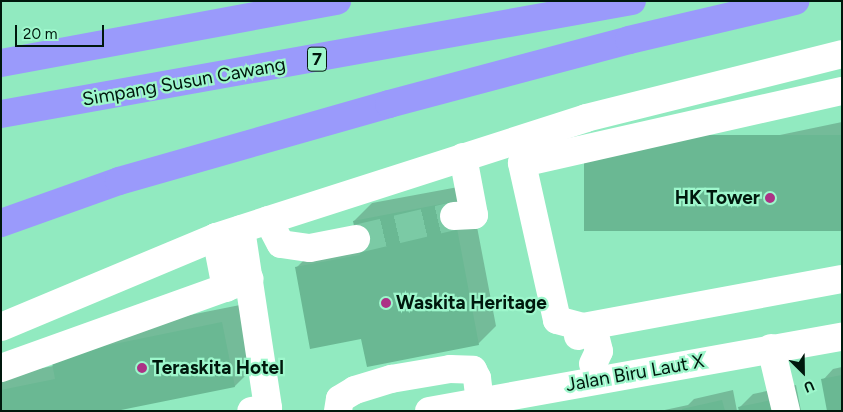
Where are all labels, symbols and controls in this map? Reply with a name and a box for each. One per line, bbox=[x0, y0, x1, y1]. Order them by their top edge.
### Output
scale bar bbox=[18, 15, 106, 47]
text: 20 m bbox=[23, 25, 57, 43]
road number: 7 bbox=[306, 44, 328, 74]
street label: Simpang Susun Cawang bbox=[81, 53, 287, 111]
place label: HK Tower bbox=[675, 187, 760, 209]
marker: HK Tower bbox=[764, 192, 776, 204]
place label: Waskita Heritage bbox=[396, 292, 547, 314]
marker: Waskita Heritage bbox=[380, 297, 392, 309]
north arrow bbox=[778, 347, 828, 397]
street label: Jalan Biru Laut X bbox=[564, 350, 706, 396]
place label: Teraskita Hotel bbox=[152, 357, 284, 379]
marker: Teraskita Hotel bbox=[136, 362, 148, 374]
text: U bbox=[801, 377, 817, 396]

